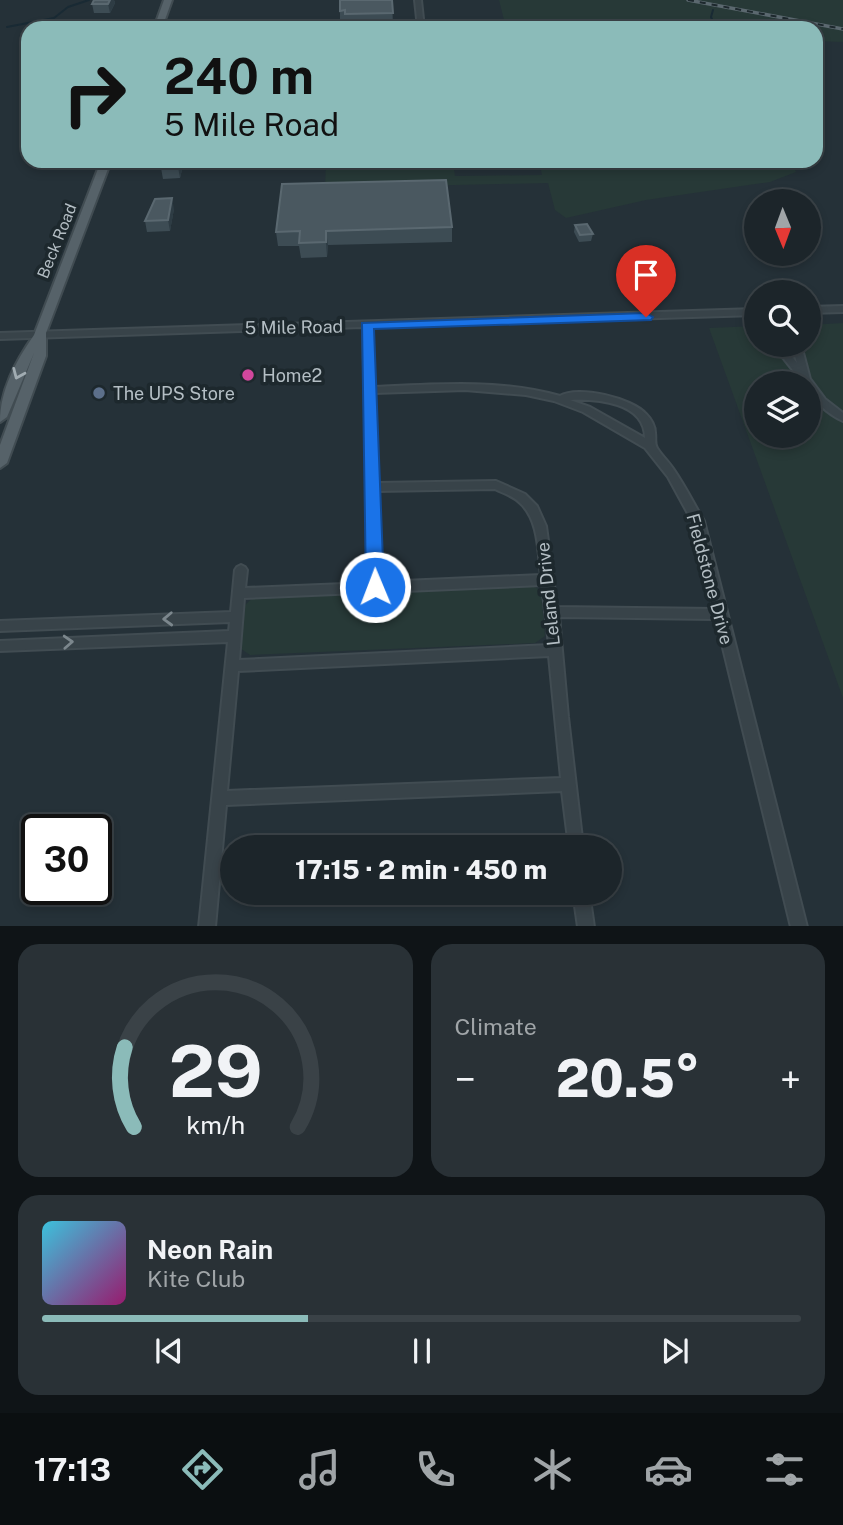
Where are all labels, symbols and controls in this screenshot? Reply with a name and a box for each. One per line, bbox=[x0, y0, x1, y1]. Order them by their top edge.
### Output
text: 240 m bbox=[164, 47, 314, 105]
icon: right bbox=[49, 49, 140, 140]
text: 5 Mile Road bbox=[164, 106, 339, 143]
north arrow bbox=[744, 189, 821, 266]
map controls bbox=[744, 189, 821, 448]
street label: Beck Road bbox=[33, 201, 81, 281]
pin bbox=[616, 245, 676, 317]
icon: arrive bbox=[627, 256, 665, 294]
button: search bbox=[744, 280, 821, 357]
street label: 5 Mile Road bbox=[245, 316, 343, 338]
place label: Home2 bbox=[262, 365, 322, 386]
one-way arrow bbox=[12, 367, 26, 379]
marker: Home2 bbox=[240, 367, 256, 383]
button: layers bbox=[744, 371, 821, 448]
place label: The UPS Store bbox=[113, 383, 235, 404]
marker: The UPS Store bbox=[91, 385, 107, 401]
street label: Fieldstone Drive bbox=[682, 511, 738, 647]
street label: Leland Drive bbox=[532, 541, 564, 647]
position arrow bbox=[338, 550, 412, 624]
one-way arrow bbox=[162, 611, 173, 627]
one-way arrow bbox=[63, 635, 74, 650]
speed limit sign: 30 bbox=[21, 814, 112, 905]
text: 17:15 · 2 min · 450 m bbox=[295, 854, 547, 885]
text: Climate bbox=[455, 1013, 537, 1040]
text: 29 bbox=[168, 1028, 262, 1113]
text: 20.5° bbox=[556, 1048, 700, 1109]
text: − bbox=[455, 1057, 476, 1102]
text: + bbox=[780, 1057, 801, 1102]
text: km/h bbox=[186, 1109, 245, 1139]
text: Neon Rain bbox=[147, 1234, 273, 1265]
text: Kite Club bbox=[147, 1265, 245, 1292]
icon: previous bbox=[150, 1332, 188, 1370]
icon: pause bbox=[403, 1332, 441, 1370]
icon: next bbox=[656, 1332, 694, 1370]
icon: directions bbox=[178, 1445, 227, 1494]
icon: music bbox=[295, 1445, 344, 1494]
icon: phone bbox=[411, 1445, 460, 1494]
icon: climate bbox=[528, 1445, 577, 1494]
icon: car bbox=[644, 1445, 693, 1494]
icon: filters bbox=[760, 1445, 809, 1494]
text: 17:13 bbox=[34, 1451, 111, 1488]

